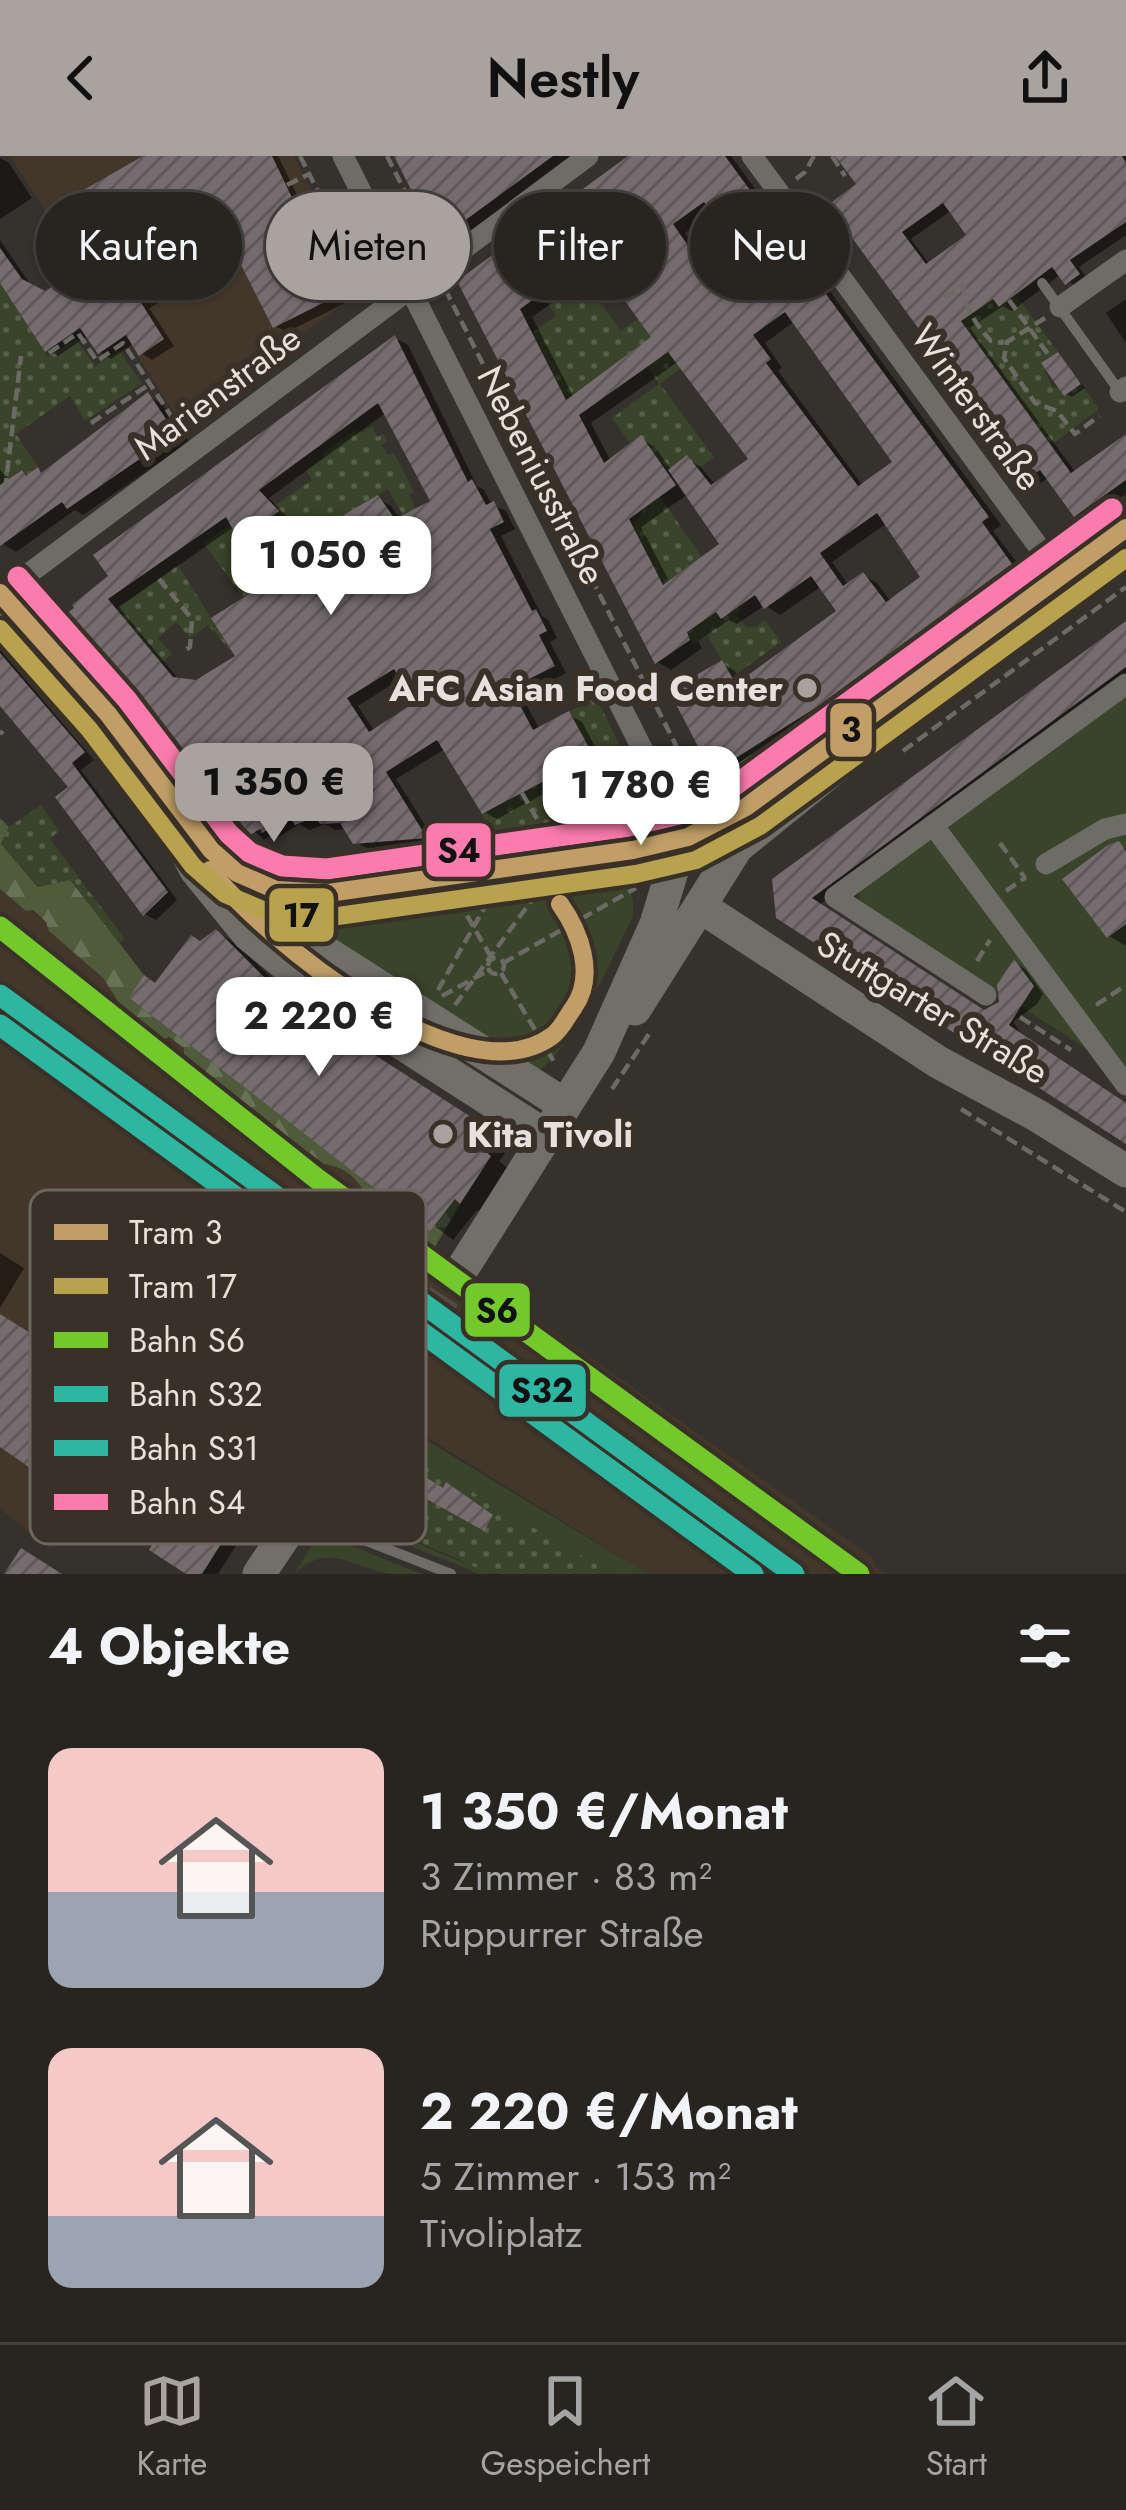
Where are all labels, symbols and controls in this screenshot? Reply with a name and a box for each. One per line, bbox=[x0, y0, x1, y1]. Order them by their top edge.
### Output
text: Nestly bbox=[487, 39, 639, 117]
icon: back bbox=[48, 45, 114, 111]
icon: share bbox=[1012, 45, 1078, 111]
chip: Kaufen bbox=[36, 192, 242, 300]
chip: Mieten bbox=[266, 192, 470, 300]
chip: Filter bbox=[494, 192, 666, 300]
chip: Neu bbox=[690, 192, 850, 300]
street label: Marienstraße bbox=[123, 312, 311, 472]
street label: Winterstraße bbox=[899, 313, 1055, 501]
street label: Nebeniusstraße bbox=[465, 357, 619, 593]
pin: 1 050 € bbox=[220, 516, 442, 618]
text: 1 050 € bbox=[258, 526, 404, 583]
place label: AFC Asian Food Center bbox=[388, 662, 783, 714]
marker: AFC Asian Food Center bbox=[794, 675, 820, 701]
line badge: 3 bbox=[828, 701, 874, 759]
text: 3 bbox=[841, 706, 861, 753]
pin: 1 350 € bbox=[163, 743, 385, 845]
pin: 1 780 € bbox=[530, 746, 752, 848]
text: 1 350 € bbox=[202, 753, 346, 810]
text: 1 780 € bbox=[570, 756, 712, 813]
line badge: S4 bbox=[424, 821, 493, 879]
text: S4 bbox=[437, 827, 481, 874]
line badge: 17 bbox=[267, 886, 336, 944]
text: 17 bbox=[283, 892, 319, 939]
street label: Stuttgarter Straße bbox=[807, 917, 1059, 1097]
pin: 2 220 € bbox=[208, 977, 430, 1079]
text: 2 220 € bbox=[243, 987, 395, 1044]
place label: Kita Tivoli bbox=[467, 1108, 633, 1160]
marker: Kita Tivoli bbox=[430, 1121, 456, 1147]
legend bbox=[30, 1190, 426, 1544]
text: Tram 3 bbox=[129, 1209, 223, 1256]
text: Tram 17 bbox=[129, 1263, 237, 1310]
line badge: S6 bbox=[463, 1281, 532, 1339]
text: S6 bbox=[476, 1287, 518, 1334]
text: Bahn S6 bbox=[129, 1317, 245, 1364]
line badge: S32 bbox=[497, 1362, 588, 1419]
text: S32 bbox=[511, 1367, 573, 1414]
text: Bahn S32 bbox=[129, 1371, 263, 1418]
text: Bahn S31 bbox=[129, 1425, 259, 1472]
text: Bahn S4 bbox=[129, 1479, 245, 1526]
text: 4 Objekte bbox=[48, 1609, 290, 1683]
icon: filters bbox=[1012, 1613, 1078, 1679]
text: 1 350 €/Monat bbox=[420, 1774, 788, 1848]
icon: home bbox=[144, 1796, 288, 1940]
text: 3 Zimmer · 83 m² bbox=[420, 1848, 712, 1905]
text: Rüppurrer Straße bbox=[420, 1905, 704, 1962]
text: 2 220 €/Monat bbox=[420, 2074, 798, 2148]
icon: home bbox=[144, 2096, 288, 2240]
text: 5 Zimmer · 153 m² bbox=[420, 2148, 731, 2205]
text: Tivoliplatz bbox=[420, 2205, 583, 2262]
tab: Karte bbox=[137, 2368, 207, 2487]
tab: Gespeichert bbox=[481, 2368, 650, 2487]
tab: Start bbox=[923, 2368, 989, 2487]

